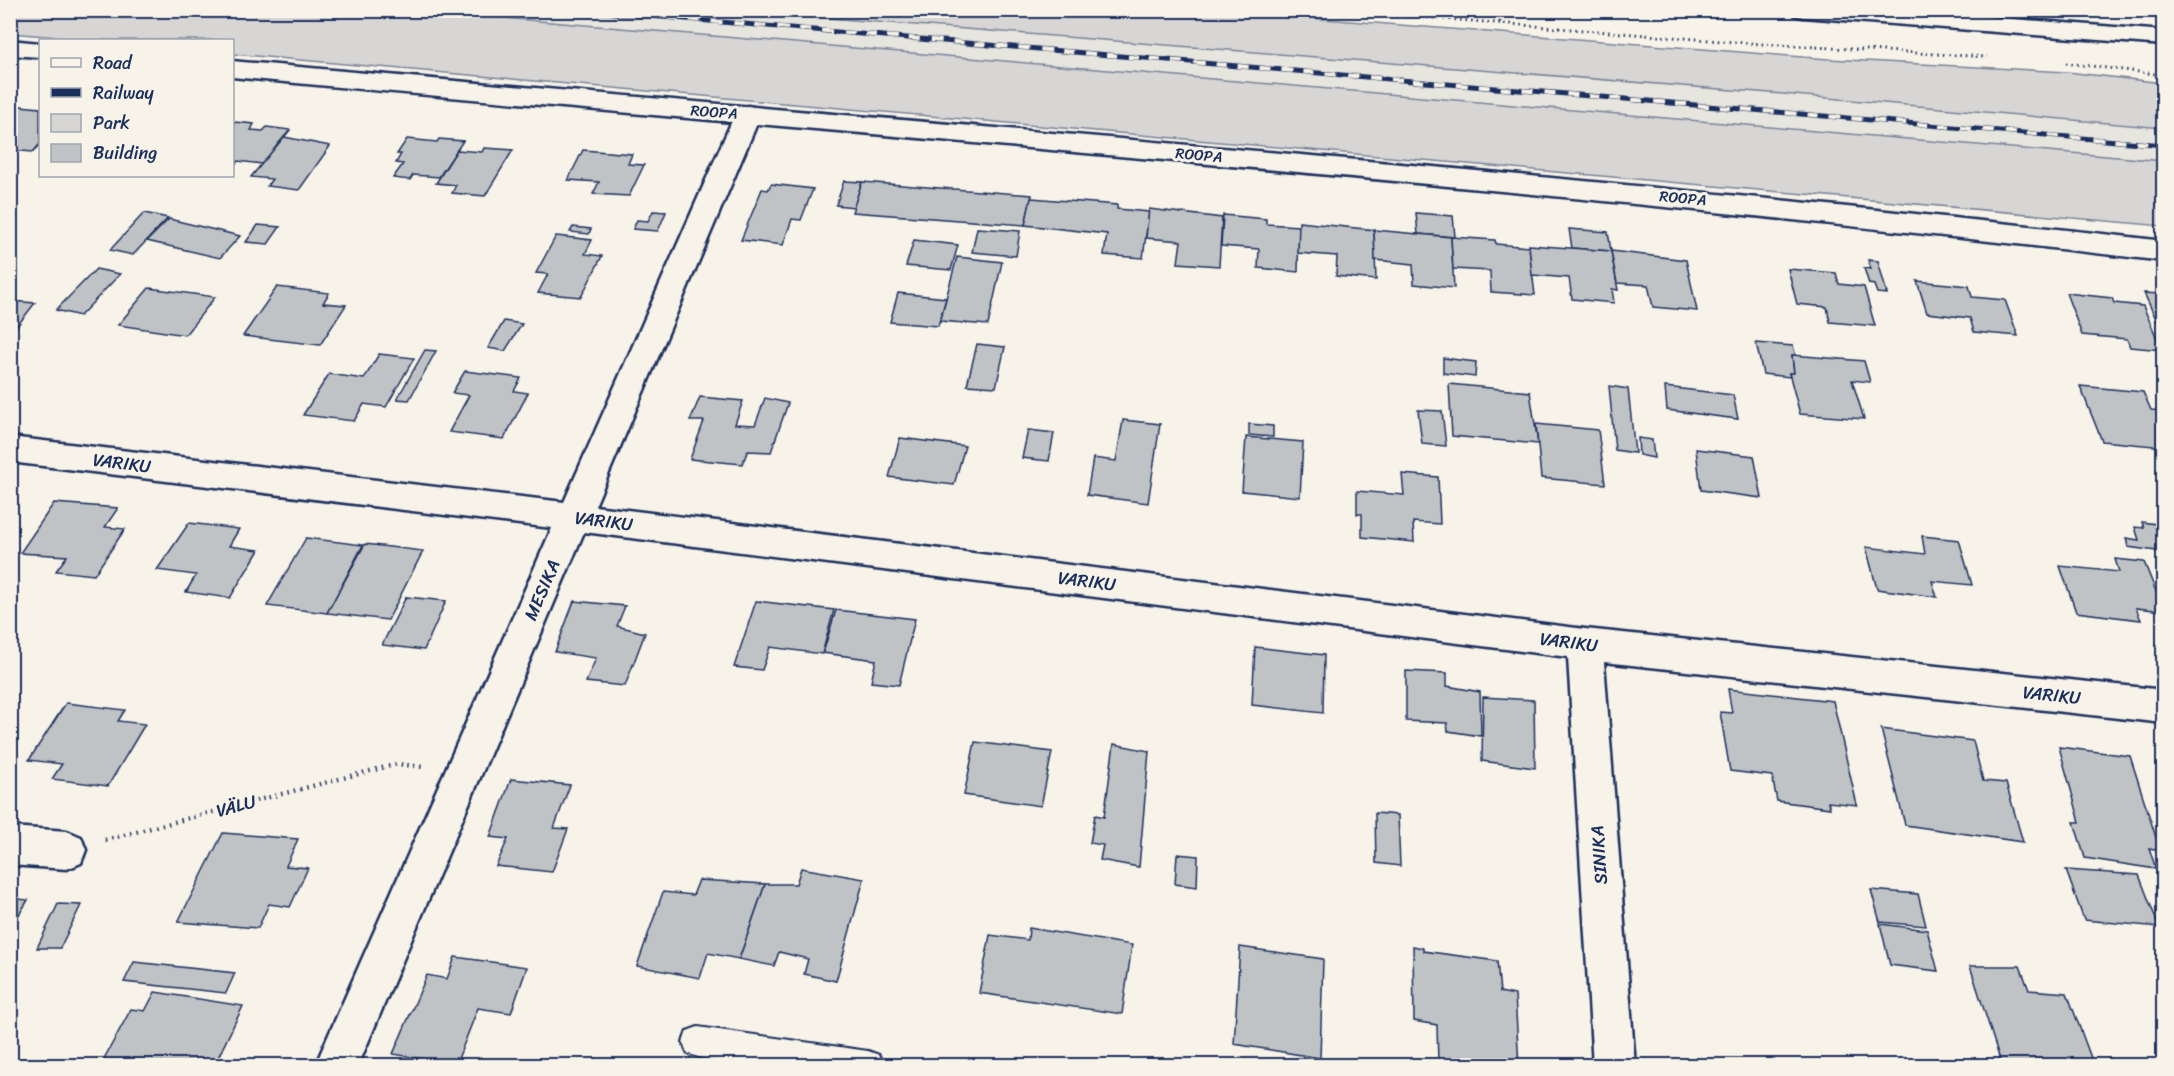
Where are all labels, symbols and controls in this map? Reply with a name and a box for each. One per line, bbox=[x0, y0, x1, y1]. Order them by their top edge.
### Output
legend bbox=[39, 39, 234, 177]
text: Road bbox=[93, 47, 133, 79]
text: Railway bbox=[93, 77, 155, 109]
street label: ROOPA bbox=[690, 97, 738, 127]
text: Park bbox=[93, 107, 130, 139]
text: Building bbox=[93, 137, 157, 169]
street label: ROOPA bbox=[1174, 140, 1224, 170]
street label: ROOPA bbox=[1658, 183, 1708, 213]
street label: VARIKU bbox=[91, 444, 153, 482]
street label: VARIKU bbox=[573, 502, 635, 540]
street label: MESIKA bbox=[515, 554, 569, 626]
street label: VARIKU bbox=[1056, 562, 1118, 600]
street label: VARIKU bbox=[1538, 623, 1600, 661]
street label: VARIKU bbox=[2021, 676, 2083, 714]
street label: VÄLU bbox=[213, 785, 261, 827]
street label: SINIKA bbox=[1581, 824, 1617, 886]

